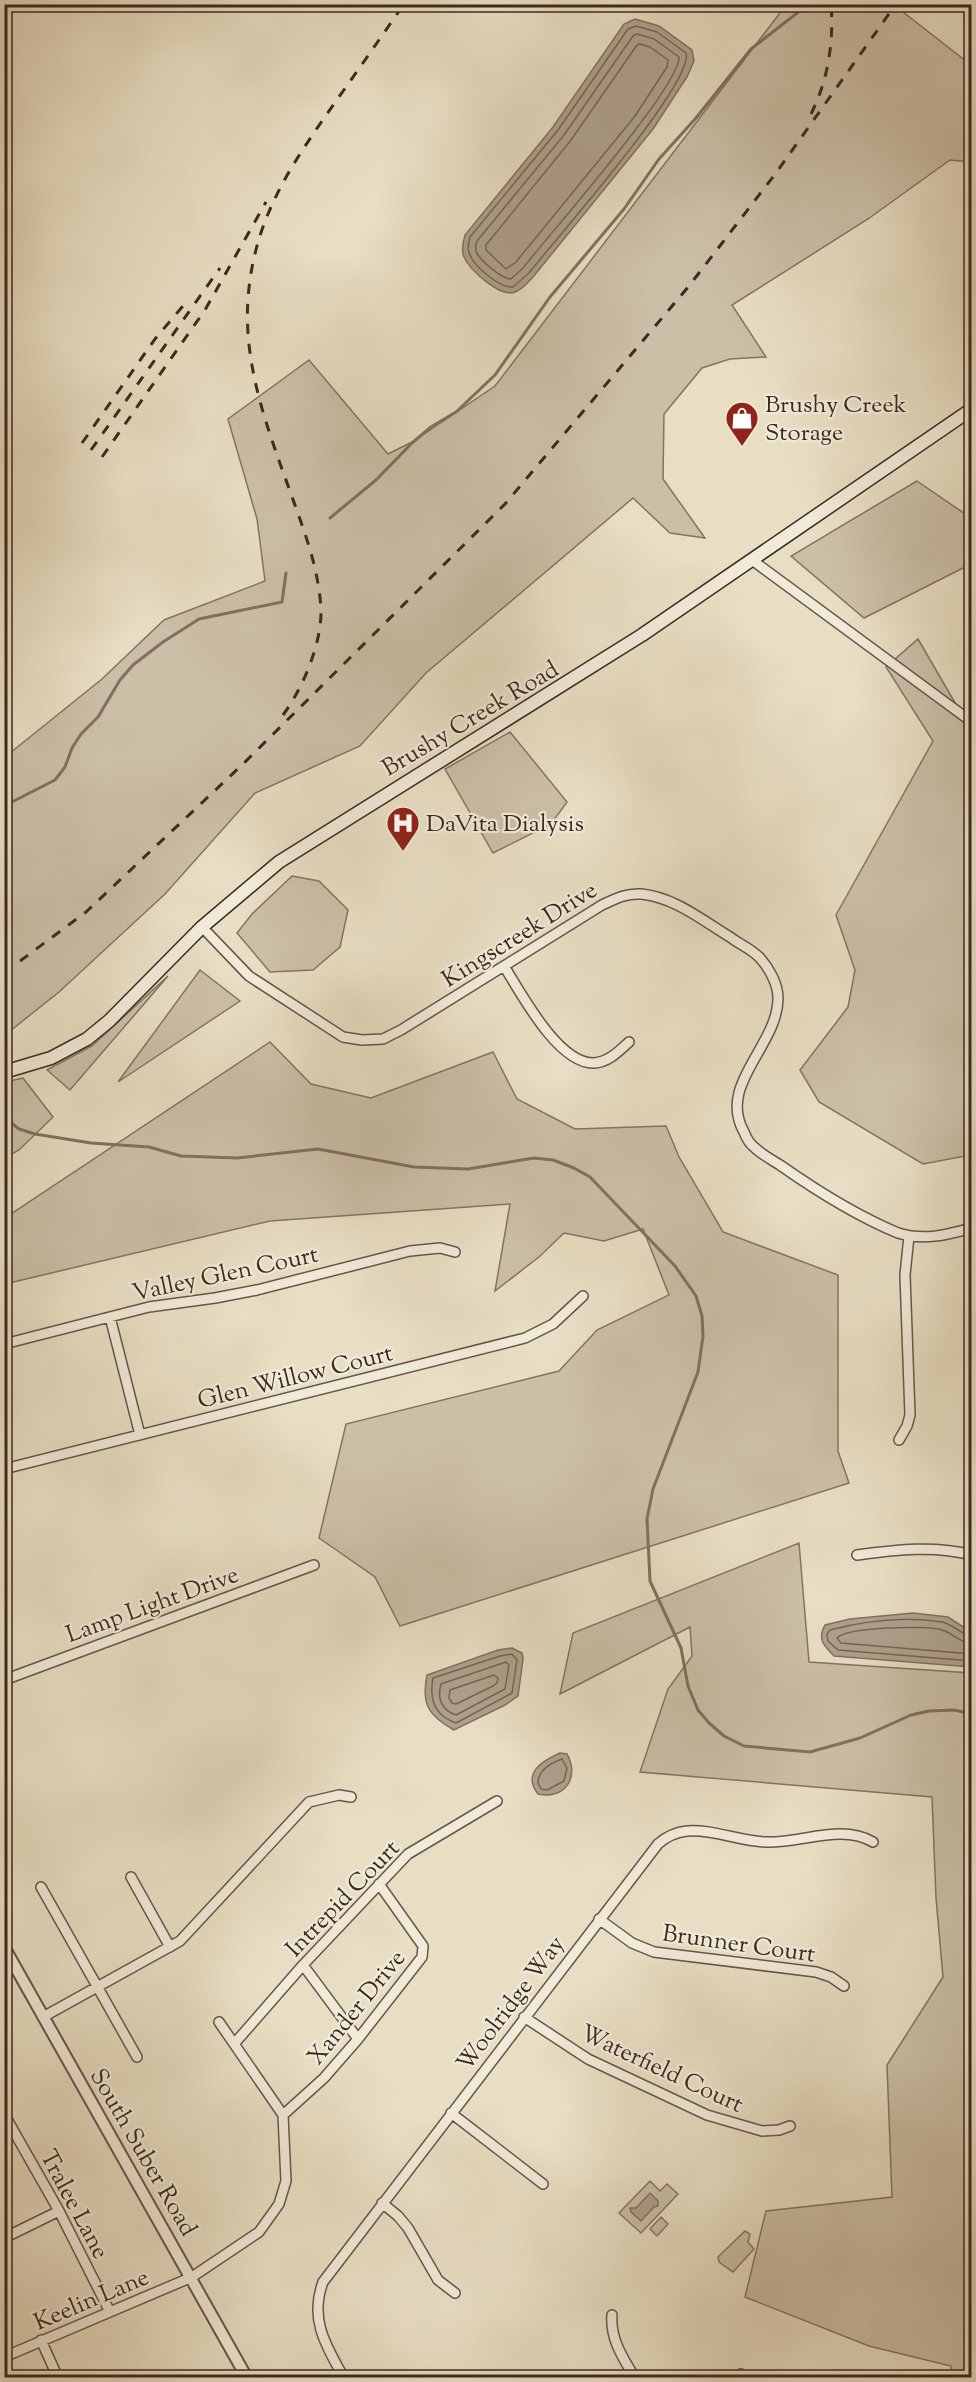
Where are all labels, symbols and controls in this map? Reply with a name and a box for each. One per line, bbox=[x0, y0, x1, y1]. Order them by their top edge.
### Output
place label: Brushy Creek Storage bbox=[765, 389, 907, 451]
shop icon: Brushy Creek Storage bbox=[724, 400, 760, 447]
street label: Brushy Creek Road bbox=[376, 653, 566, 786]
hospital icon: DaVita Dialysis bbox=[385, 805, 421, 852]
place label: DaVita Dialysis bbox=[426, 808, 584, 842]
street label: Kingscreek Drive bbox=[436, 874, 604, 997]
street label: Valley Glen Court bbox=[129, 1239, 322, 1311]
street label: Glen Willow Court bbox=[194, 1337, 397, 1419]
street label: Lamp Light Drive bbox=[62, 1559, 244, 1653]
street label: Intrepid Court bbox=[279, 1833, 408, 1966]
street label: Brunner Court bbox=[660, 1917, 817, 1973]
street label: Woolridge Way bbox=[449, 1929, 574, 2079]
street label: Xander Drive bbox=[300, 1943, 415, 2073]
street label: Waterfield Court bbox=[574, 2017, 748, 2123]
street label: South Suber Road bbox=[80, 2063, 204, 2244]
street label: Tralee Lane bbox=[30, 2144, 116, 2266]
street label: Keelin Lane bbox=[29, 2261, 155, 2340]

